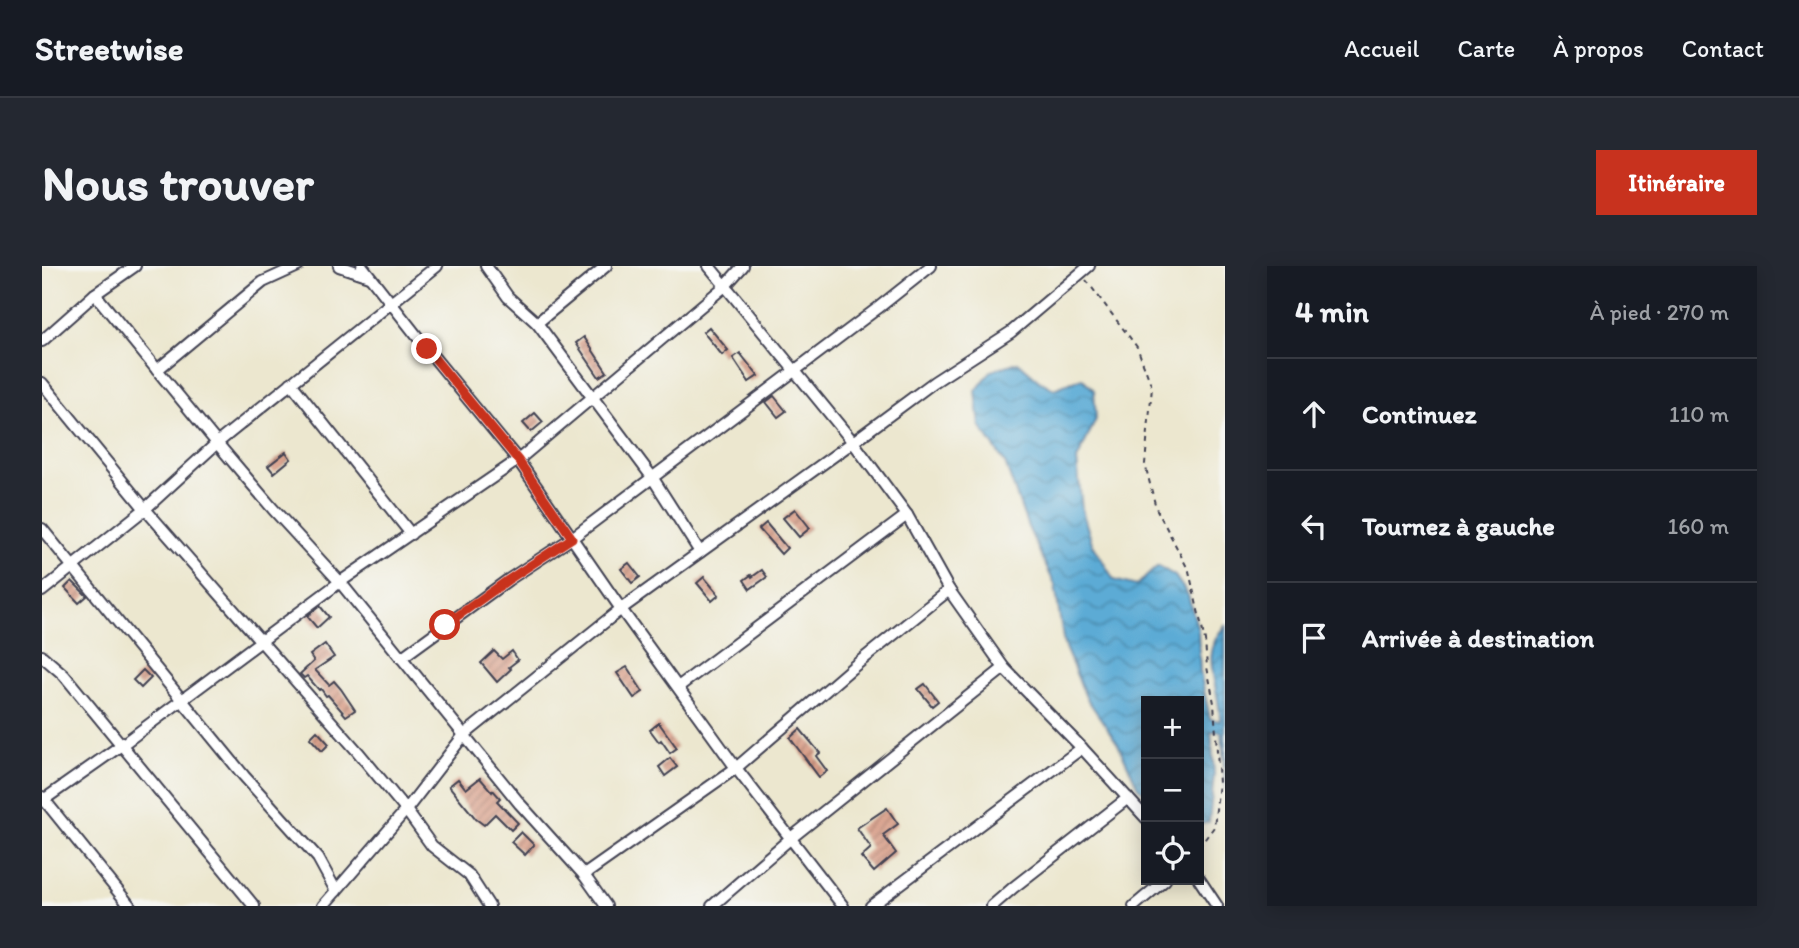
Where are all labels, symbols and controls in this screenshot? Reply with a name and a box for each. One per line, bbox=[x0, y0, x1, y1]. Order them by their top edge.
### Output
text: Streetwise bbox=[35, 29, 184, 68]
text: Accueil bbox=[1344, 34, 1419, 63]
text: Carte bbox=[1457, 34, 1515, 63]
text: À propos bbox=[1553, 34, 1644, 63]
text: Contact bbox=[1682, 34, 1764, 63]
button: Itinéraire bbox=[1596, 150, 1757, 215]
text: Nous trouver bbox=[42, 153, 314, 212]
text: 4 min bbox=[1295, 293, 1369, 330]
text: À pied · 270 m bbox=[1590, 298, 1729, 326]
route end bbox=[411, 333, 442, 364]
icon: ahead bbox=[1295, 395, 1333, 433]
text: Continuez bbox=[1362, 398, 1477, 430]
text: 110 m bbox=[1669, 400, 1729, 428]
icon: left bbox=[1295, 507, 1333, 545]
text: Tournez à gauche bbox=[1362, 510, 1555, 542]
text: 160 m bbox=[1667, 512, 1729, 540]
route start bbox=[429, 609, 460, 640]
icon: arrive bbox=[1295, 619, 1333, 657]
text: Arrivée à destination bbox=[1362, 622, 1594, 654]
map controls bbox=[1141, 696, 1204, 885]
button: + bbox=[1141, 696, 1204, 759]
button: − bbox=[1141, 759, 1204, 822]
button: locate bbox=[1141, 822, 1204, 885]

